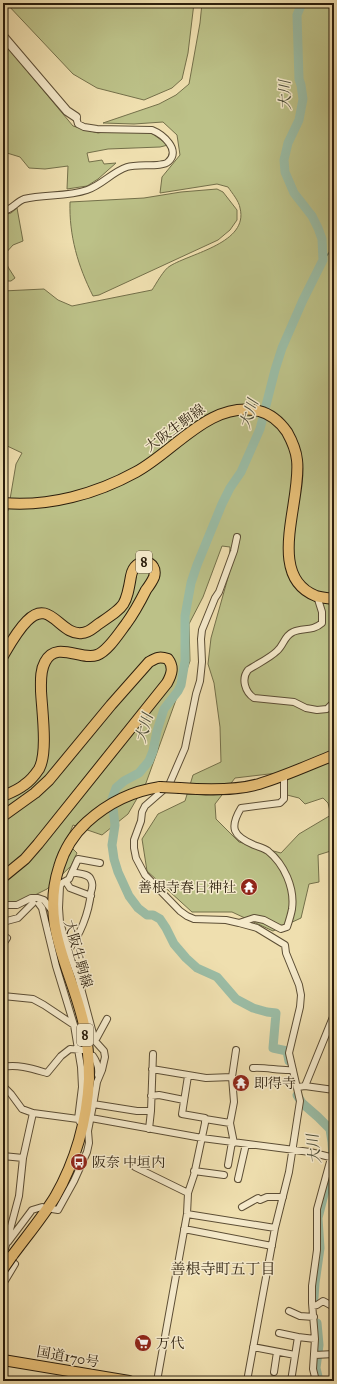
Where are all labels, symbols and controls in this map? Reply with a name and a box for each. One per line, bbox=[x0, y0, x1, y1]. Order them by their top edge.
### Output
water label: 大川 bbox=[276, 78, 294, 110]
water label: 大川 bbox=[236, 395, 263, 431]
street label: 大阪生駒線 bbox=[142, 401, 208, 455]
road number: 8 bbox=[136, 551, 152, 573]
water label: 大川 bbox=[131, 709, 157, 745]
temple icon: 善根寺春日神社 bbox=[239, 877, 259, 897]
place label: 善根寺春日神社 bbox=[138, 879, 236, 896]
street label: 大阪生駒線 bbox=[60, 918, 96, 990]
road number: 8 bbox=[77, 1024, 93, 1046]
temple icon: 即得寺 bbox=[231, 1073, 251, 1093]
place label: 即得寺 bbox=[254, 1075, 296, 1092]
water label: 大川 bbox=[303, 1131, 325, 1165]
bus stop icon: 阪奈 中垣内 bbox=[69, 1152, 89, 1172]
place label: 阪奈 中垣内 bbox=[92, 1154, 165, 1171]
district label: 善根寺町五丁目 bbox=[170, 1260, 276, 1278]
supermarket icon: 万代 bbox=[133, 1333, 153, 1353]
place label: 万代 bbox=[156, 1335, 184, 1352]
street label: 国道170号 bbox=[35, 1343, 101, 1371]

